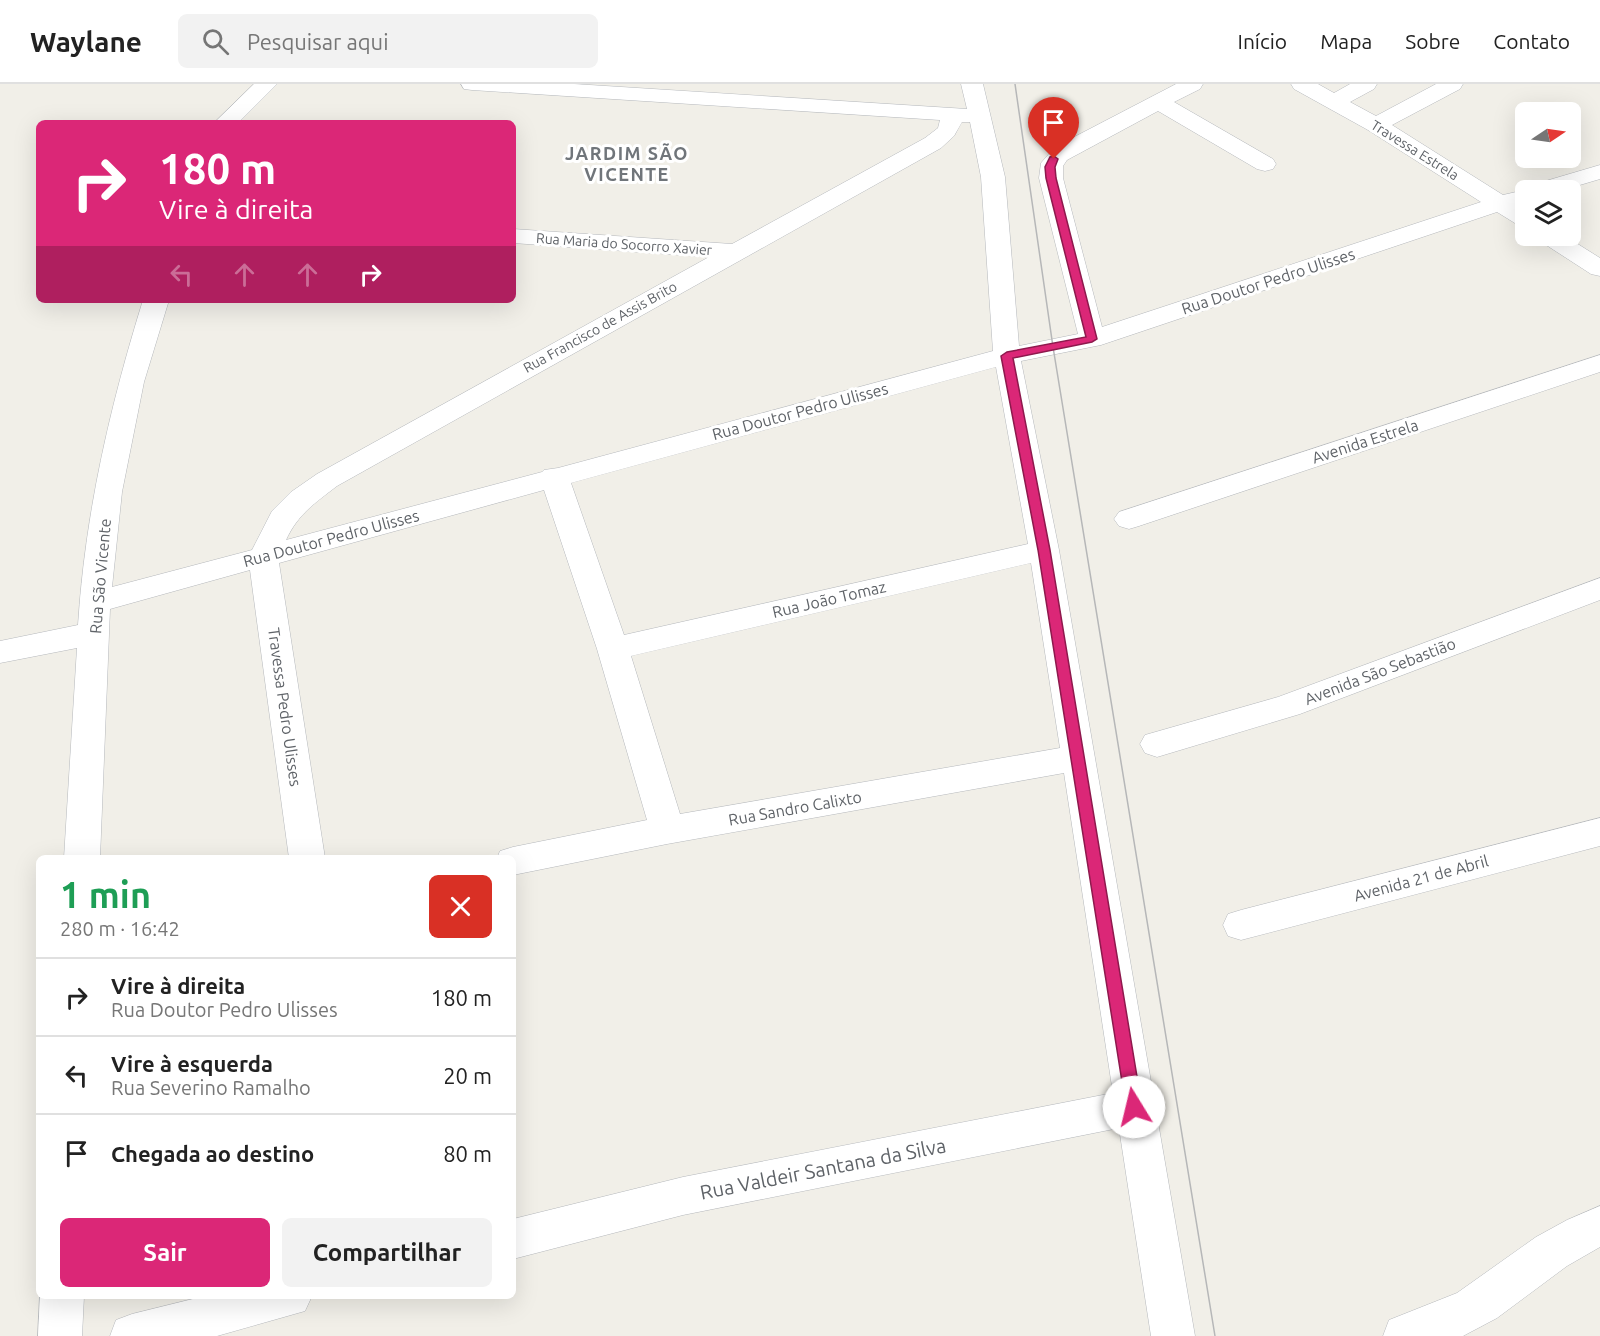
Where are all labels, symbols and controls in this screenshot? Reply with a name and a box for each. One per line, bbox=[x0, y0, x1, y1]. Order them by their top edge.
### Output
search box bbox=[178, 14, 598, 68]
icon: search bbox=[199, 25, 232, 58]
text: Waylane bbox=[30, 26, 142, 57]
text: Pesquisar aqui bbox=[247, 29, 389, 54]
text: Início bbox=[1238, 29, 1287, 53]
text: Mapa bbox=[1320, 29, 1372, 53]
text: Sobre bbox=[1405, 29, 1460, 53]
text: Contato bbox=[1493, 29, 1570, 53]
pin bbox=[1028, 97, 1079, 159]
north arrow bbox=[1515, 102, 1581, 168]
map controls bbox=[1515, 102, 1581, 246]
icon: arrive bbox=[1037, 106, 1070, 139]
street label: Travessa Estrela bbox=[1368, 117, 1462, 183]
district label: JARDIM SÃO VICENTE bbox=[565, 143, 689, 184]
icon: right bbox=[60, 144, 138, 222]
text: 180 m bbox=[159, 145, 276, 192]
button: layers bbox=[1515, 180, 1581, 246]
text: Vire à direita bbox=[159, 194, 313, 224]
street label: Rua Maria do Socorro Xavier bbox=[535, 230, 713, 258]
street label: Rua Doutor Pedro Ulisses bbox=[1179, 244, 1357, 318]
icon: left bbox=[165, 258, 198, 291]
icon: ahead bbox=[228, 258, 261, 291]
icon: ahead bbox=[291, 258, 324, 291]
icon: right bbox=[354, 258, 387, 291]
street label: Rua Francisco de Assis Brito bbox=[520, 278, 680, 376]
street label: Rua Doutor Pedro Ulisses bbox=[710, 379, 890, 443]
street label: Avenida Estrela bbox=[1310, 415, 1420, 467]
street label: Rua Doutor Pedro Ulisses bbox=[241, 506, 421, 570]
street label: Rua São Vicente bbox=[86, 518, 114, 634]
street label: Rua João Tomaz bbox=[770, 577, 888, 621]
street label: Travessa Pedro Ulisses bbox=[265, 626, 305, 788]
street label: Avenida São Sebastião bbox=[1302, 634, 1458, 708]
street label: Rua Sandro Calixto bbox=[727, 787, 863, 829]
street label: Avenida 21 de Abril bbox=[1352, 851, 1490, 905]
text: 1 min bbox=[60, 874, 151, 915]
button: close bbox=[429, 875, 492, 938]
text: 280 m · 16:42 bbox=[60, 917, 180, 940]
text: Vire à direita bbox=[111, 973, 245, 998]
icon: right bbox=[60, 981, 93, 1014]
text: 180 m bbox=[431, 985, 492, 1010]
text: Rua Doutor Pedro Ulisses bbox=[111, 998, 338, 1021]
text: Vire à esquerda bbox=[111, 1051, 273, 1076]
icon: left bbox=[60, 1059, 93, 1092]
text: 20 m bbox=[443, 1063, 492, 1088]
position arrow bbox=[1102, 1075, 1166, 1139]
text: Rua Severino Ramalho bbox=[111, 1076, 311, 1099]
street label: Rua Valdeir Santana da Silva bbox=[698, 1133, 948, 1204]
icon: arrive bbox=[60, 1137, 93, 1170]
text: Chegada ao destino bbox=[111, 1141, 314, 1166]
text: 80 m bbox=[443, 1141, 492, 1166]
button: Sair bbox=[60, 1218, 270, 1287]
button: Compartilhar bbox=[282, 1218, 492, 1287]

